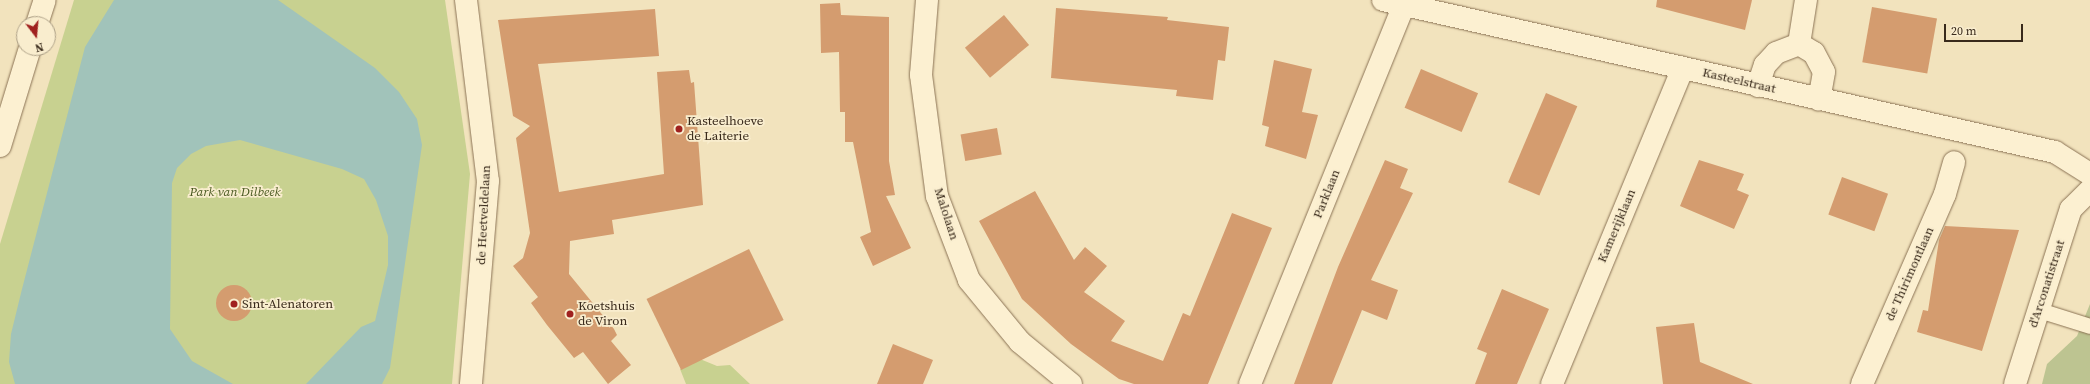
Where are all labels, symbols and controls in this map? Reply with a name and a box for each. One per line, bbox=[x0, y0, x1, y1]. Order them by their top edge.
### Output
north arrow bbox=[16, 16, 56, 56]
scale bar bbox=[1946, 16, 2025, 42]
text: 20 m bbox=[1951, 23, 1977, 39]
text: N bbox=[33, 39, 45, 55]
street label: Kasteelstraat bbox=[1701, 65, 1777, 97]
place label: Kasteelhoeve de Laiterie bbox=[687, 114, 763, 145]
marker: Kasteelhoeve de Laiterie bbox=[674, 124, 684, 134]
street label: de Heetveldelaan bbox=[474, 165, 494, 265]
street label: Parklaan bbox=[1310, 167, 1344, 221]
park label: Park van Dilbeek bbox=[189, 184, 281, 200]
street label: Malolaan bbox=[930, 186, 962, 242]
street label: Kamerijklaan bbox=[1595, 187, 1639, 265]
street label: de Thirimontlaan bbox=[1882, 224, 1938, 324]
street label: d'Arconatistraat bbox=[2025, 238, 2069, 330]
place label: Sint-Alenatoren bbox=[242, 296, 333, 312]
marker: Sint-Alenatoren bbox=[229, 299, 239, 309]
place label: Koetshuis de Viron bbox=[578, 299, 635, 330]
marker: Koetshuis de Viron bbox=[565, 309, 575, 319]

